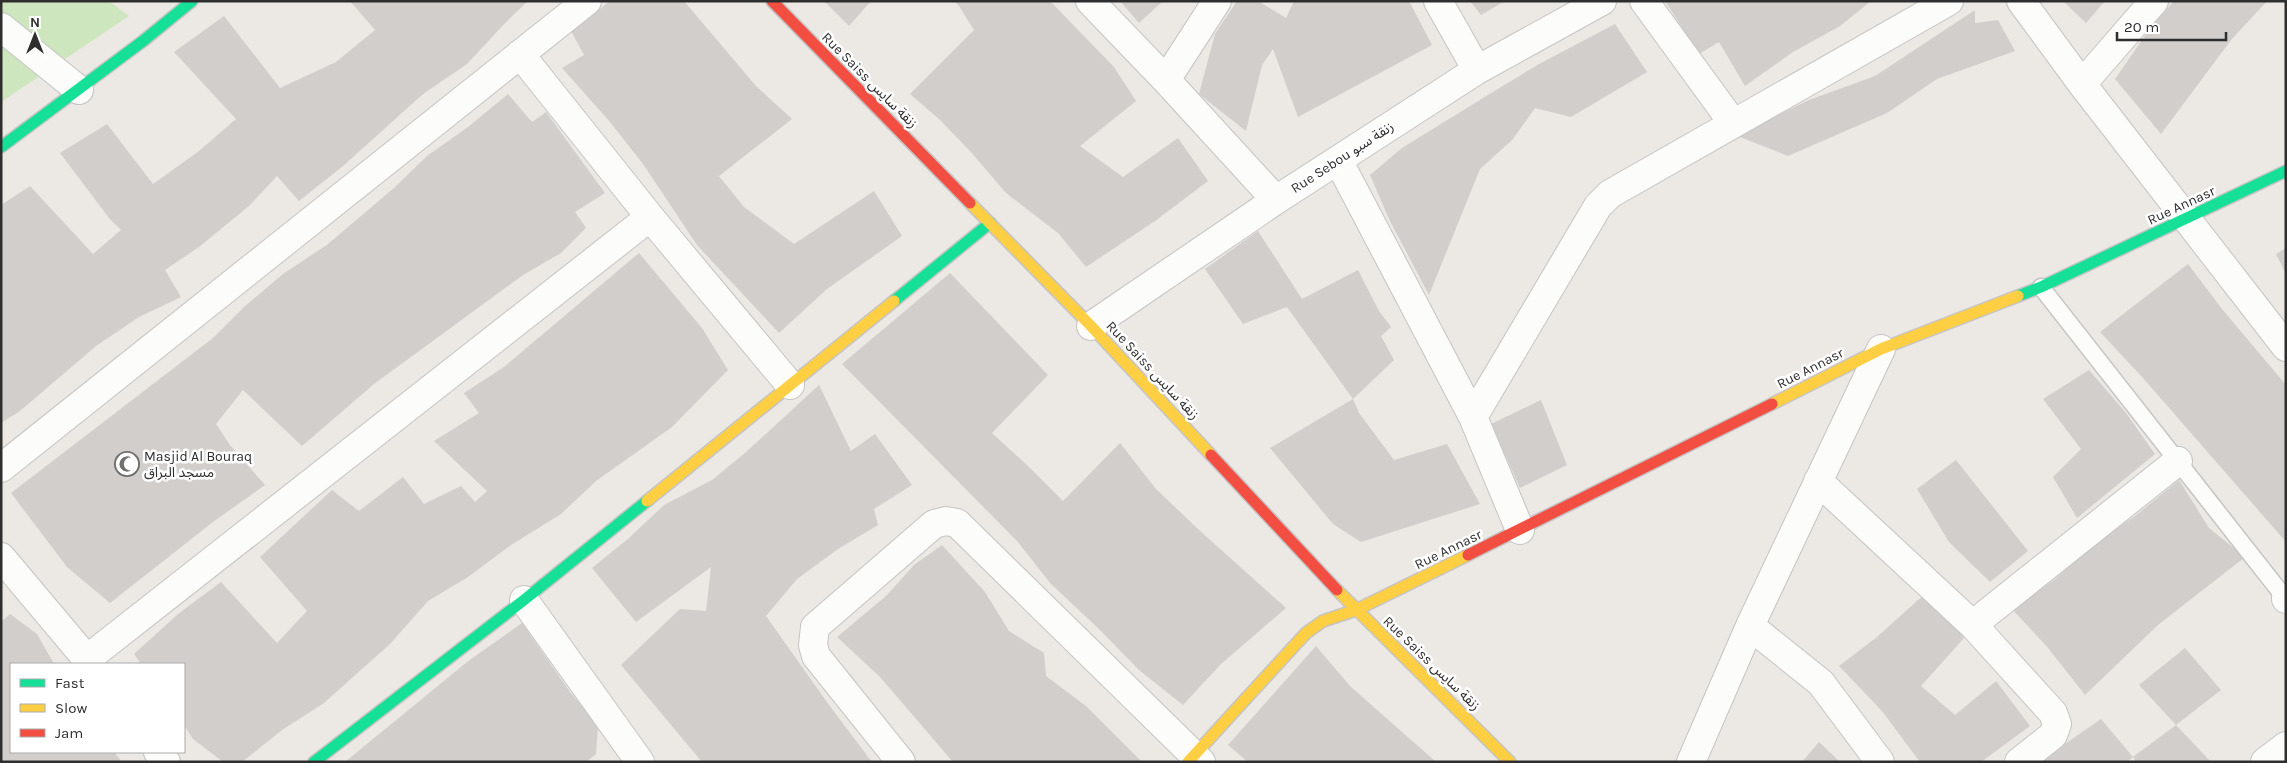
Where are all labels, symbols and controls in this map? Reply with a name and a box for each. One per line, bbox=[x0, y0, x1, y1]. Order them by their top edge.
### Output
north arrow bbox=[10, 10, 60, 60]
scale bar bbox=[2117, 10, 2226, 42]
text: N bbox=[30, 14, 40, 31]
text: 20 m bbox=[2124, 18, 2159, 36]
street label: Rue Saiss زنقة سايس bbox=[818, 29, 921, 132]
street label: Rue Sebou زنقة سبو bbox=[1288, 118, 1397, 197]
street label: Rue Annasr bbox=[2145, 182, 2219, 229]
street label: Rue Saiss زنقة سايس bbox=[1103, 318, 1203, 423]
street label: Rue Annasr bbox=[1774, 344, 1847, 393]
place label: Masjid Al Bouraq مسجد البراق bbox=[144, 448, 252, 481]
mosque icon: Masjid Al Bouraq مسجد البراق bbox=[114, 451, 140, 477]
street label: Rue Annasr bbox=[1412, 525, 1485, 573]
street label: Rue Saiss زنقة سايس bbox=[1380, 613, 1484, 714]
legend bbox=[10, 663, 185, 753]
text: Fast bbox=[55, 674, 85, 692]
text: Slow bbox=[55, 699, 87, 717]
text: Jam bbox=[55, 724, 83, 742]

